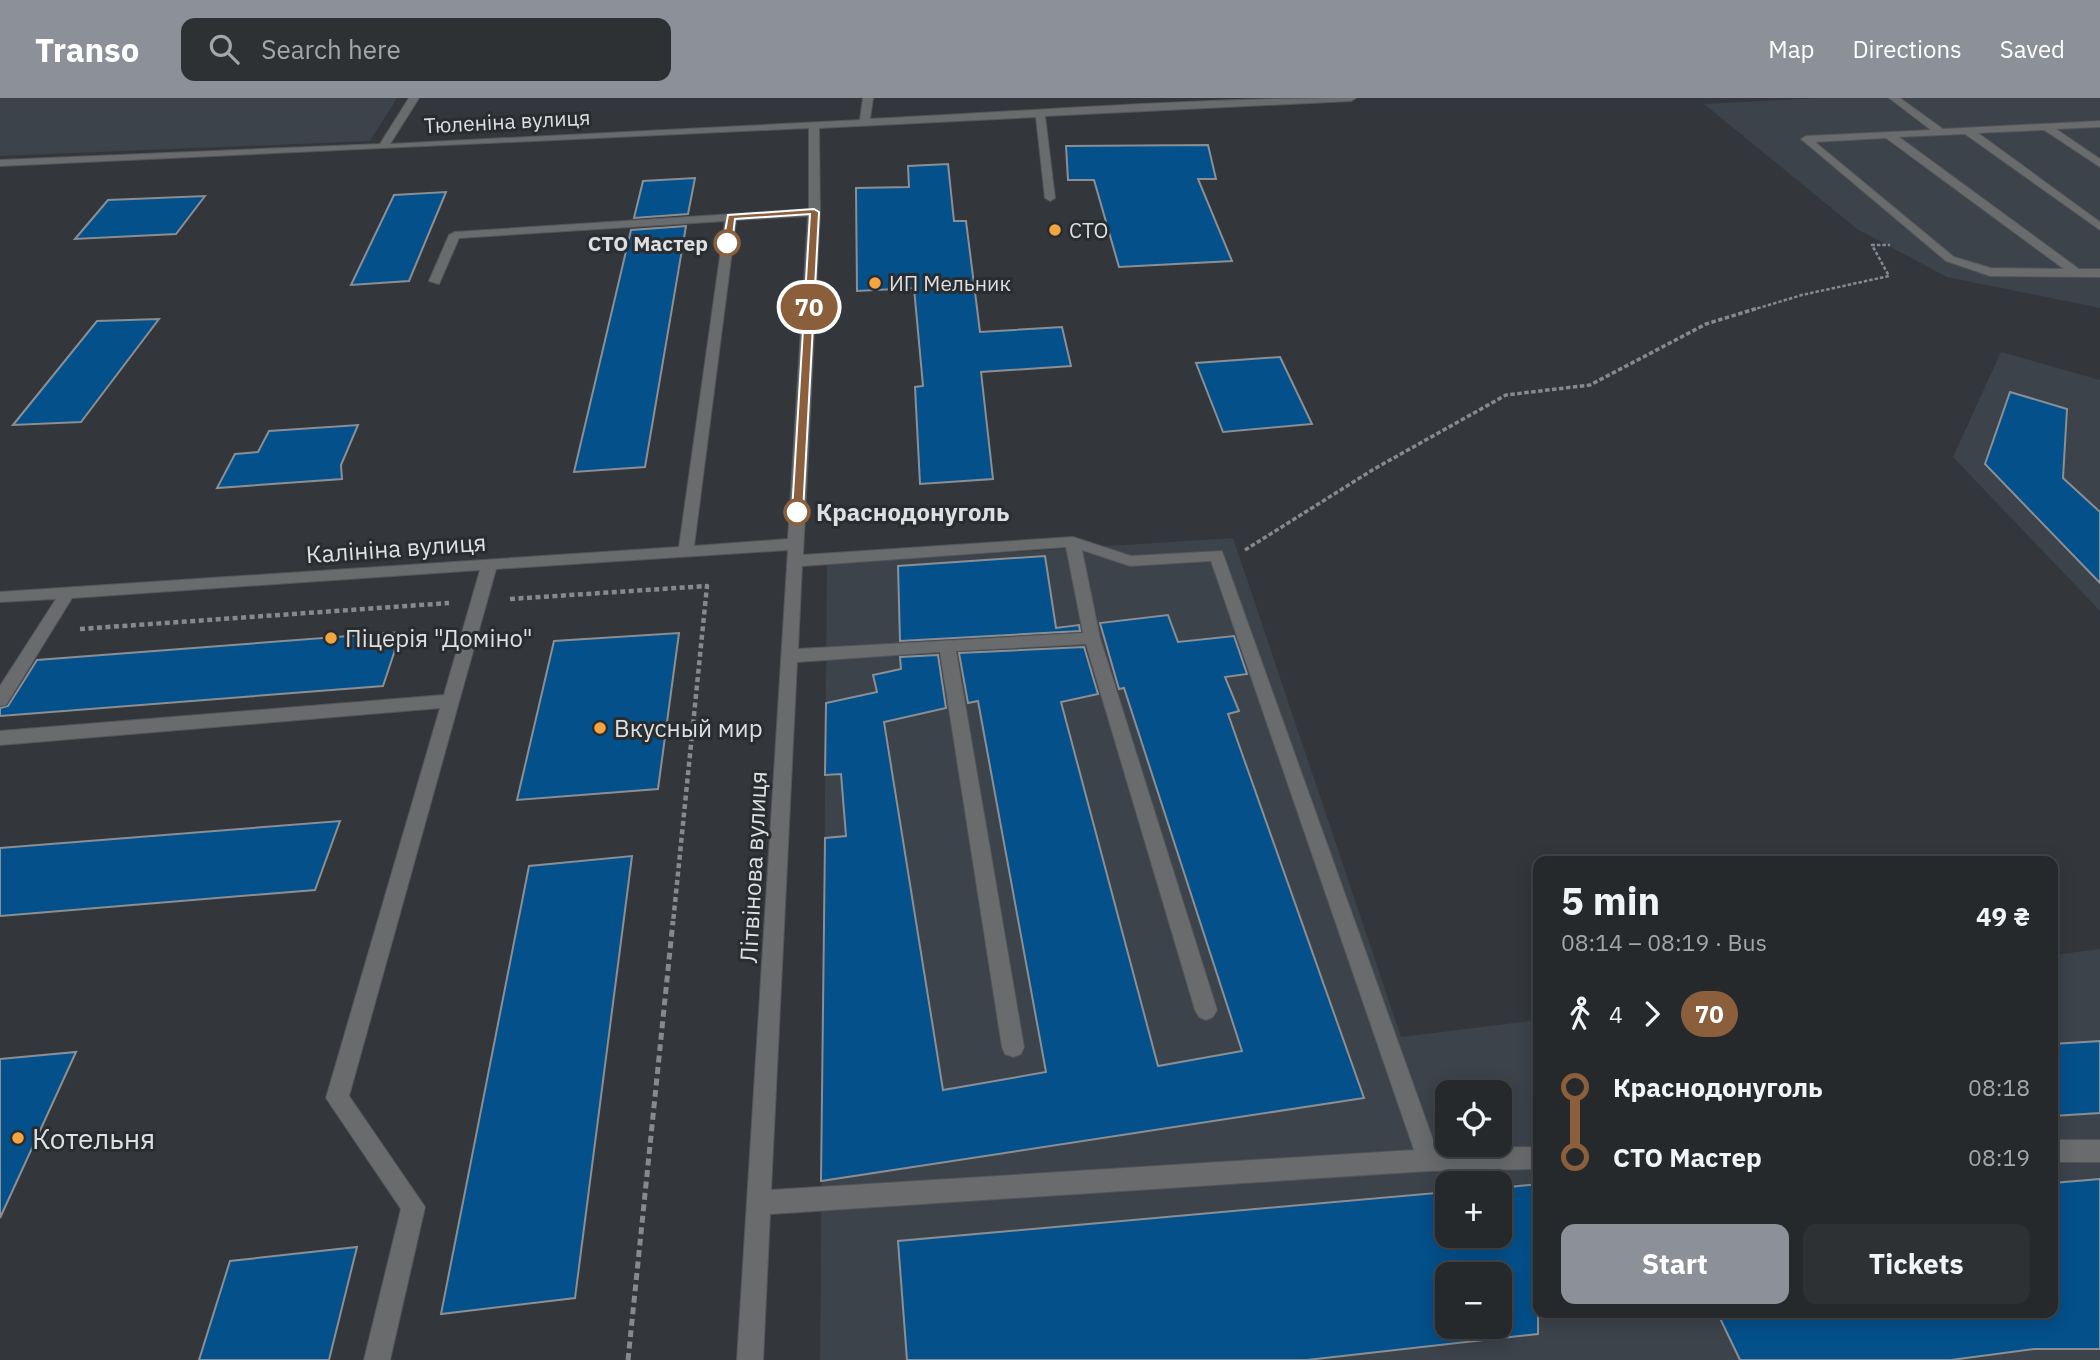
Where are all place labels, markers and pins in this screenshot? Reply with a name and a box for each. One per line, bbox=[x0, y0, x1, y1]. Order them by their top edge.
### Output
place label: СТО bbox=[1069, 216, 1108, 244]
marker: СТО bbox=[1047, 222, 1063, 238]
place label: СТО Мастер bbox=[588, 229, 708, 257]
marker: СТО Мастер bbox=[714, 230, 740, 256]
place label: ИП Мельник bbox=[889, 269, 1011, 297]
marker: ИП Мельник bbox=[867, 275, 883, 291]
place label: Краснодонуголь bbox=[816, 496, 1010, 528]
marker: Краснодонуголь bbox=[784, 499, 810, 525]
place label: Піцерія "Доміно" bbox=[345, 622, 533, 654]
marker: Піцерія "Доміно" bbox=[323, 630, 339, 646]
place label: Вкусный мир bbox=[614, 712, 763, 744]
marker: Вкусный мир bbox=[592, 720, 608, 736]
place label: Котельня bbox=[32, 1120, 155, 1157]
marker: Котельня bbox=[10, 1130, 26, 1146]

